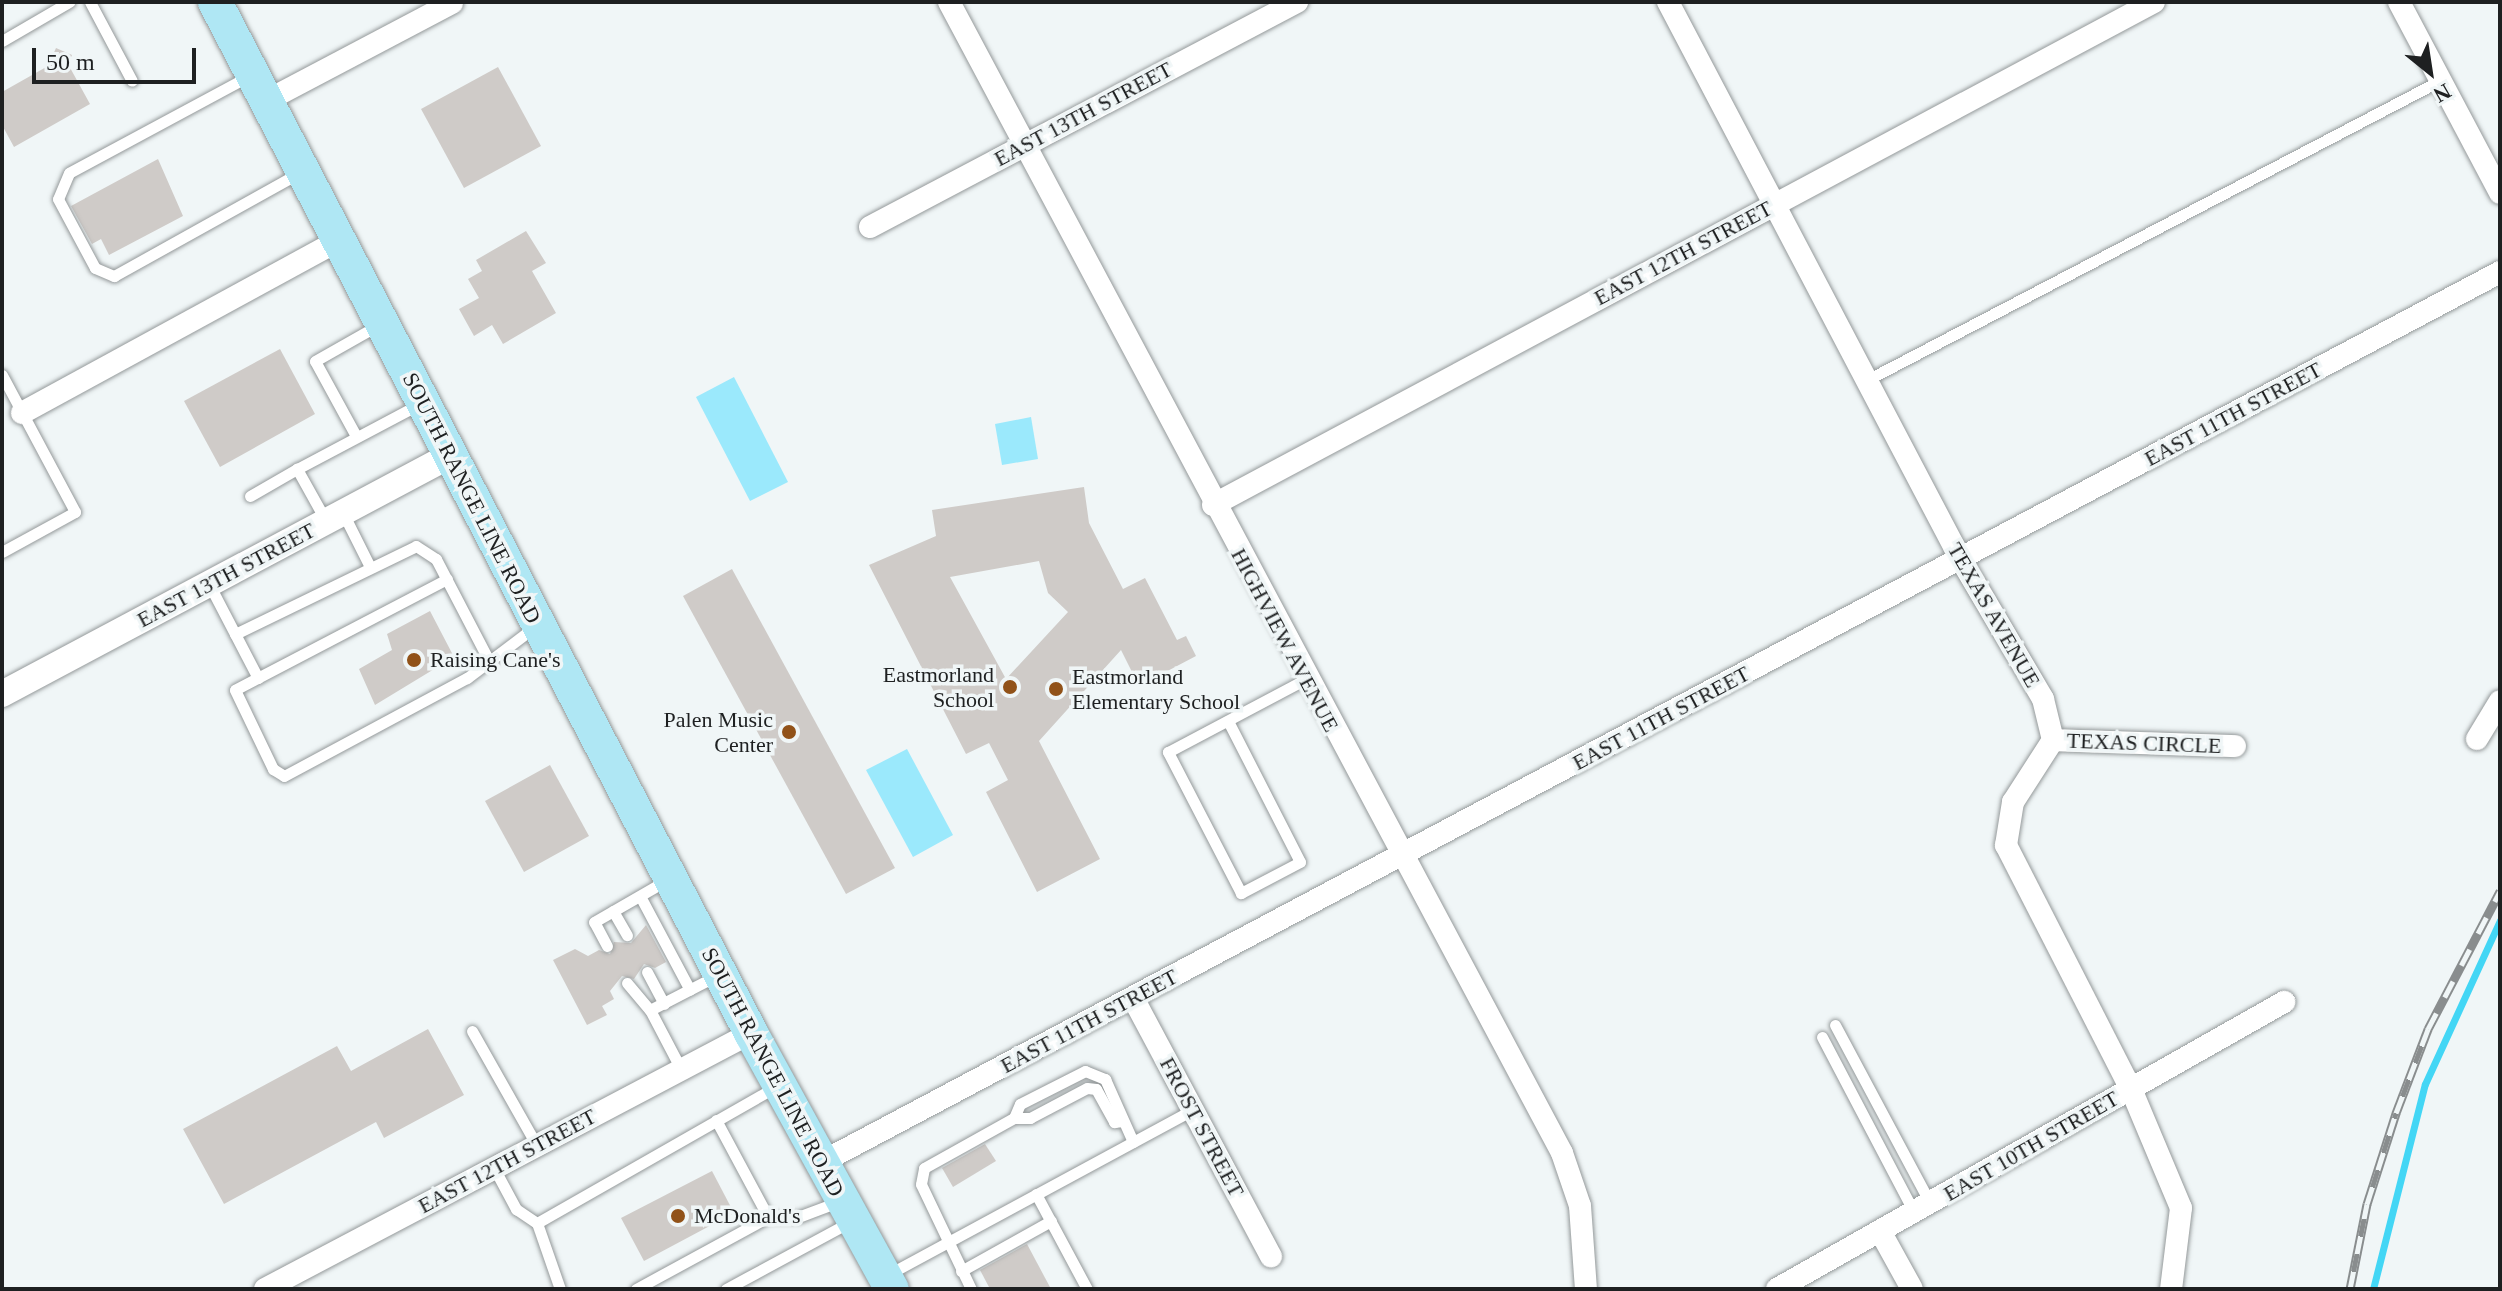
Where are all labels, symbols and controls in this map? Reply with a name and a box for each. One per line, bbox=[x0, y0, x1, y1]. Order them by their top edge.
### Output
scale bar bbox=[36, 32, 200, 82]
north arrow bbox=[2390, 32, 2470, 112]
text: 50 m bbox=[46, 49, 95, 75]
street label: EAST 13TH STREET bbox=[989, 56, 1177, 172]
text: N bbox=[2429, 78, 2455, 108]
street label: EAST 12TH STREET bbox=[1589, 195, 1777, 311]
street label: EAST 11TH STREET bbox=[2140, 356, 2326, 472]
street label: SOUTH RANGE LINE ROAD bbox=[397, 368, 547, 628]
street label: EAST 13TH STREET bbox=[132, 517, 320, 633]
street label: TEXAS AVENUE bbox=[1942, 537, 2046, 693]
street label: HIGHVIEW AVENUE bbox=[1225, 543, 1345, 737]
place label: Raising Cane's bbox=[430, 647, 560, 673]
marker: Raising Cane's bbox=[405, 651, 423, 669]
street label: EAST 11TH STREET bbox=[1568, 660, 1754, 776]
place label: Eastmorland School bbox=[883, 661, 994, 712]
place label: Eastmorland Elementary School bbox=[1072, 663, 1240, 714]
marker: Eastmorland School bbox=[1001, 678, 1019, 696]
marker: Eastmorland Elementary School bbox=[1047, 680, 1065, 698]
place label: Palen Music Center bbox=[664, 706, 773, 758]
marker: Palen Music Center bbox=[780, 723, 798, 741]
street label: TEXAS CIRCLE bbox=[2066, 727, 2222, 759]
street label: SOUTH RANGE LINE ROAD bbox=[696, 943, 850, 1201]
street label: EAST 11TH STREET bbox=[996, 963, 1182, 1079]
street label: FROST STREET bbox=[1154, 1053, 1250, 1201]
street label: EAST 10TH STREET bbox=[1939, 1085, 2123, 1207]
street label: EAST 12TH STREET bbox=[413, 1103, 601, 1219]
place label: McDonald's bbox=[694, 1203, 801, 1229]
marker: McDonald's bbox=[669, 1207, 687, 1225]

